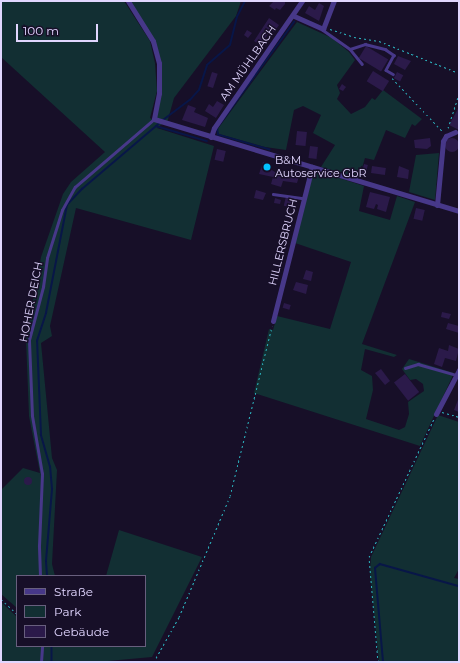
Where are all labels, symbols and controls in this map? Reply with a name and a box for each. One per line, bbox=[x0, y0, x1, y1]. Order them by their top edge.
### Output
scale bar bbox=[18, 16, 100, 42]
text: 100 m bbox=[23, 23, 59, 38]
street label: AM MÜHLBACH bbox=[217, 23, 279, 103]
place label: B&M Autoservice GbR bbox=[275, 154, 366, 180]
marker: B&M Autoservice GbR bbox=[262, 162, 272, 172]
street label: HILLERSBRUCH bbox=[266, 197, 300, 287]
street label: HOHER DEICH bbox=[17, 261, 45, 343]
legend bbox=[16, 575, 146, 647]
text: Straße bbox=[54, 584, 93, 599]
text: Park bbox=[54, 604, 81, 619]
text: Gebäude bbox=[54, 624, 109, 639]

